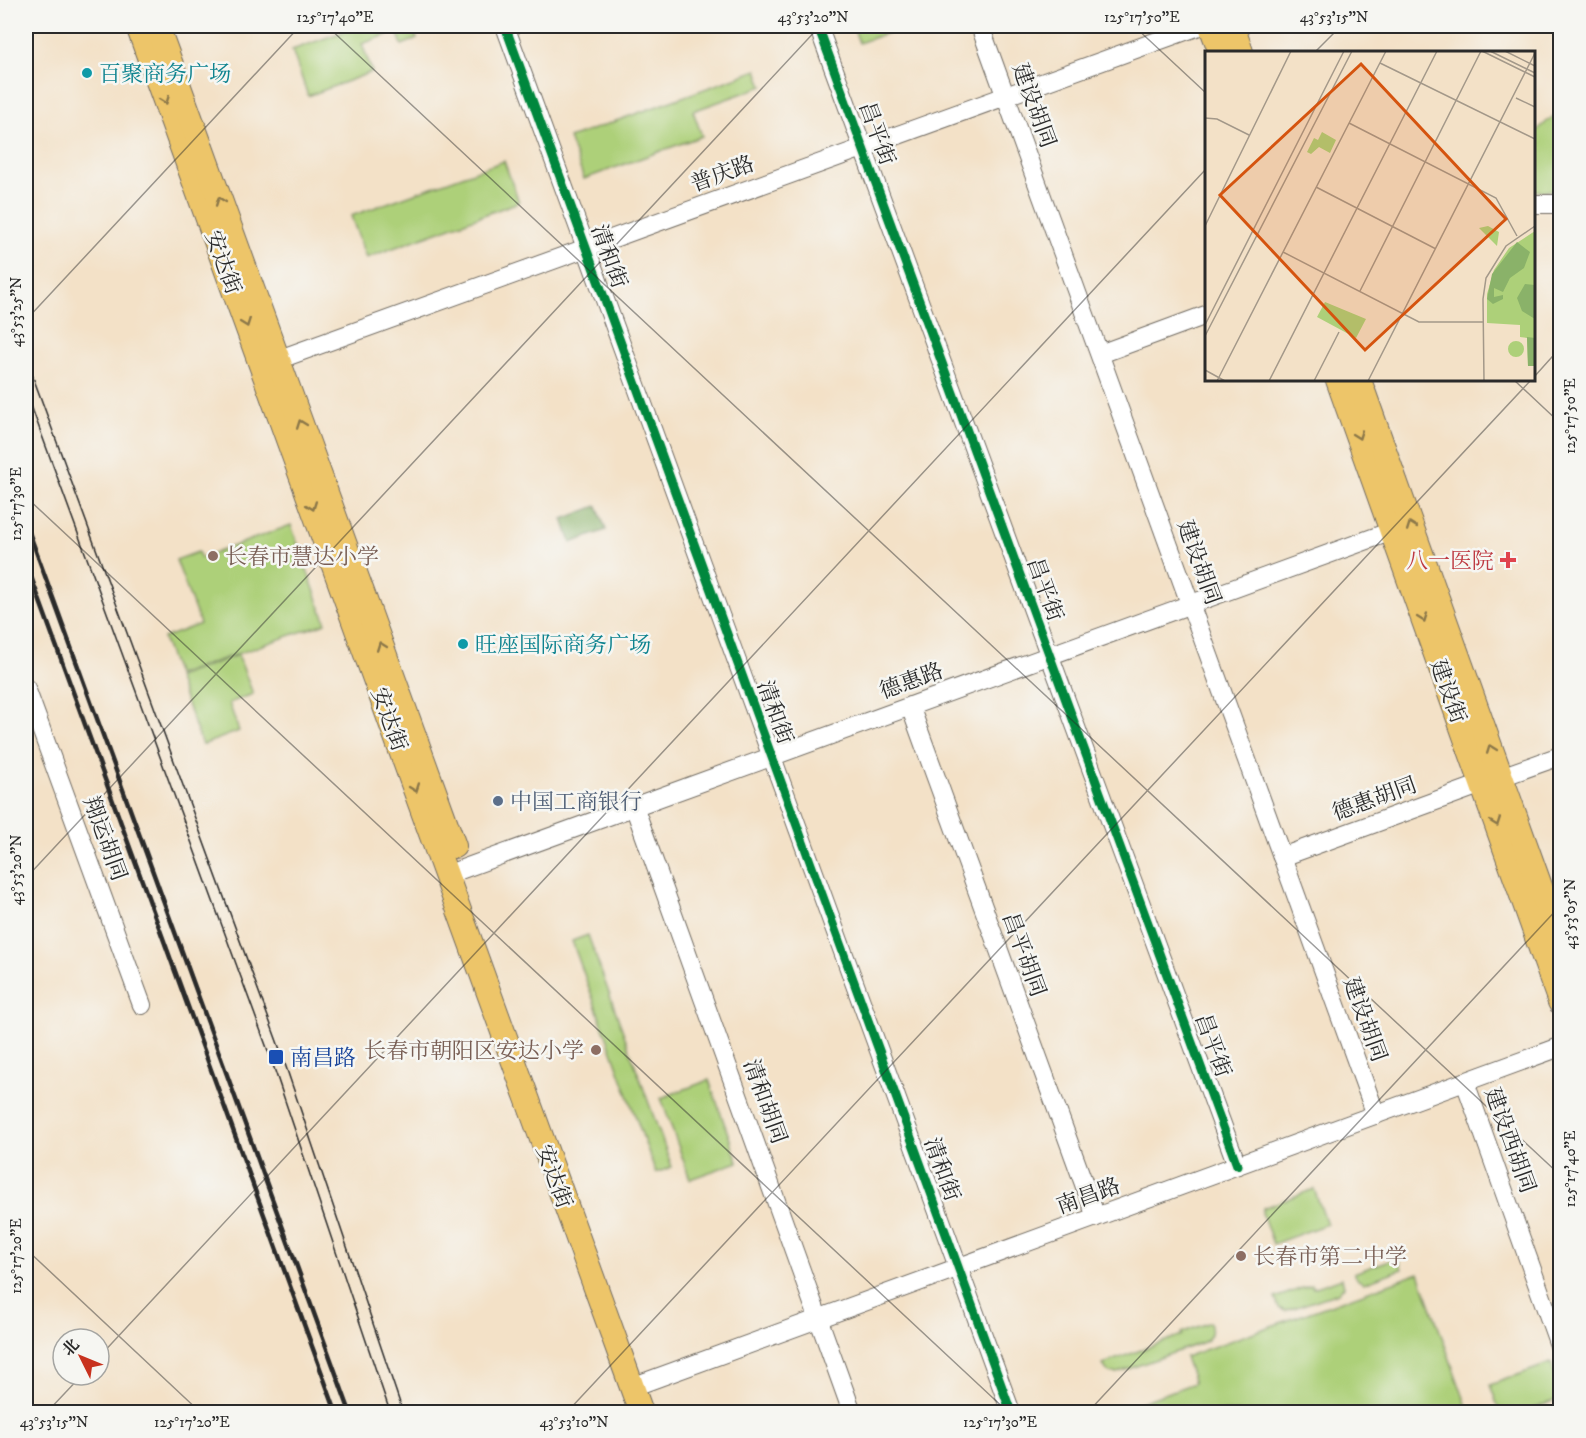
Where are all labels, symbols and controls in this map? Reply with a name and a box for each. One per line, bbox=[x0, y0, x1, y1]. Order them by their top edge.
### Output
text: 125°17'40"E bbox=[296, 8, 374, 27]
text: 43°53'20"N bbox=[777, 8, 849, 27]
text: 125°17'50"E bbox=[1104, 8, 1180, 27]
text: 43°53'15"N bbox=[1300, 8, 1368, 27]
inset map bbox=[1205, 51, 1535, 381]
street label: 建设胡同 bbox=[1006, 60, 1061, 151]
place label: 百聚商务广场 bbox=[99, 61, 231, 88]
marker: 百聚商务广场 bbox=[80, 66, 94, 80]
one-way arrow bbox=[158, 94, 170, 105]
street label: 昌平街 bbox=[853, 98, 901, 169]
street label: 普庆路 bbox=[687, 150, 758, 198]
one-way arrow bbox=[215, 196, 228, 207]
street label: 清和街 bbox=[585, 221, 633, 292]
street label: 安达街 bbox=[199, 227, 247, 298]
text: 43°53'25"N bbox=[7, 277, 26, 347]
one-way arrow bbox=[238, 317, 251, 328]
text: 125°17'50"E bbox=[1561, 378, 1580, 454]
one-way arrow bbox=[295, 419, 308, 429]
one-way arrow bbox=[1350, 429, 1363, 439]
text: 125°17'30"E bbox=[7, 467, 26, 541]
one-way arrow bbox=[305, 500, 318, 511]
street label: 建设胡同 bbox=[1171, 517, 1226, 608]
one-way arrow bbox=[1406, 521, 1419, 531]
place label: 长春市慧达小学 bbox=[225, 544, 379, 571]
place label: 八一医院 bbox=[1406, 548, 1494, 575]
marker: 长春市慧达小学 bbox=[206, 549, 220, 563]
marker: 八一医院 bbox=[1499, 551, 1517, 569]
street label: 昌平街 bbox=[1021, 554, 1069, 625]
one-way arrow bbox=[1416, 612, 1429, 623]
place label: 旺座国际商务广场 bbox=[475, 632, 651, 659]
marker: 旺座国际商务广场 bbox=[456, 637, 470, 651]
one-way arrow bbox=[376, 642, 389, 652]
street label: 建设街 bbox=[1424, 656, 1472, 727]
street label: 德惠路 bbox=[876, 657, 947, 705]
street label: 清和街 bbox=[751, 677, 799, 748]
street label: 安达街 bbox=[365, 684, 413, 755]
one-way arrow bbox=[1486, 744, 1499, 754]
street label: 德惠胡同 bbox=[1329, 772, 1420, 827]
one-way arrow bbox=[407, 782, 420, 793]
place label: 中国工商银行 bbox=[510, 789, 642, 816]
street label: 翔运胡同 bbox=[77, 793, 132, 884]
marker: 中国工商银行 bbox=[491, 794, 505, 808]
one-way arrow bbox=[1489, 815, 1501, 826]
text: 43°53'20"N bbox=[7, 834, 26, 906]
text: 43°53'05"N bbox=[1561, 878, 1580, 950]
street label: 昌平胡同 bbox=[996, 909, 1051, 1000]
street label: 建设胡同 bbox=[1337, 974, 1392, 1065]
street label: 昌平街 bbox=[1189, 1010, 1237, 1081]
place label: 长春市朝阳区安达小学 bbox=[364, 1038, 584, 1065]
marker: 长春市朝阳区安达小学 bbox=[589, 1043, 603, 1057]
place label: 南昌路 bbox=[290, 1045, 356, 1072]
marker: 南昌路 bbox=[267, 1048, 285, 1066]
street label: 清和胡同 bbox=[737, 1056, 792, 1147]
street label: 建设西胡同 bbox=[1478, 1084, 1541, 1197]
text: 125°17'40"E bbox=[1561, 1130, 1580, 1208]
street label: 清和街 bbox=[918, 1134, 966, 1205]
street label: 安达街 bbox=[530, 1141, 578, 1212]
street label: 南昌路 bbox=[1053, 1172, 1124, 1220]
text: 125°17'20"E bbox=[7, 1218, 26, 1294]
place label: 长春市第二中学 bbox=[1253, 1244, 1407, 1271]
marker: 长春市第二中学 bbox=[1234, 1249, 1248, 1263]
north arrow bbox=[51, 1327, 111, 1387]
text: 北 bbox=[58, 1335, 84, 1360]
text: 43°53'15"N bbox=[20, 1413, 88, 1432]
text: 125°17'20"E bbox=[154, 1413, 230, 1432]
text: 43°53'10"N bbox=[539, 1413, 609, 1432]
text: 125°17'30"E bbox=[963, 1413, 1037, 1432]

